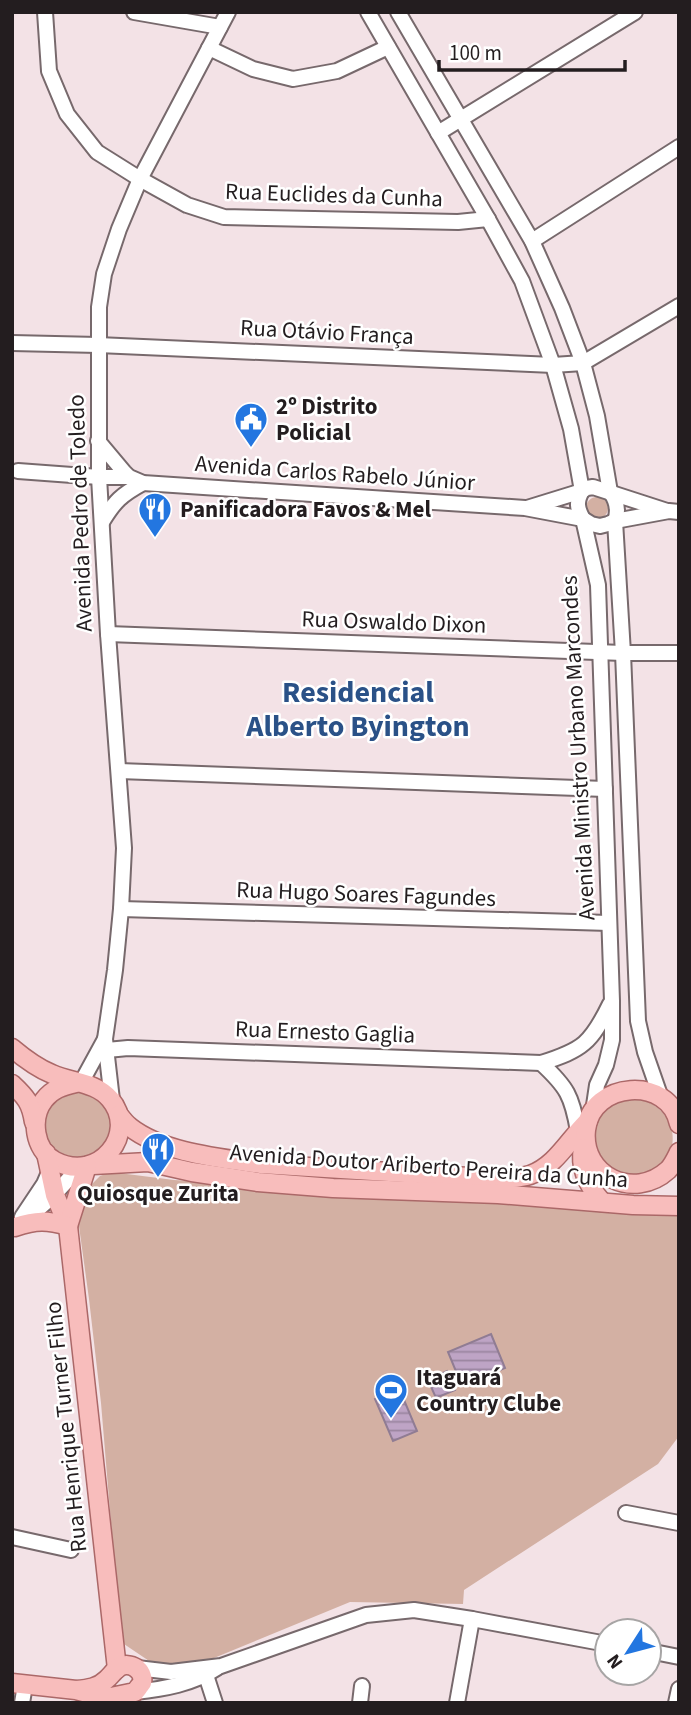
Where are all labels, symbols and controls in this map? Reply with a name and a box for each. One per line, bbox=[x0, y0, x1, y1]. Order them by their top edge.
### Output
scale bar bbox=[439, 28, 624, 72]
text: 100 m bbox=[449, 38, 502, 68]
street label: Rua Euclides da Cunha bbox=[225, 175, 443, 215]
street label: Rua Otávio França bbox=[239, 311, 415, 353]
place label: 2º Distrito Policial bbox=[276, 390, 377, 449]
street label: Avenida Pedro de Toledo bbox=[59, 394, 101, 632]
public building icon: 2º Distrito Policial bbox=[232, 400, 270, 449]
street label: Avenida Carlos Rabelo Júnior bbox=[194, 447, 477, 499]
restaurant icon: Panificadora Favos & Mel bbox=[136, 490, 174, 539]
place label: Panificadora Favos & Mel bbox=[180, 493, 432, 526]
street label: Avenida Ministro Urbano Marcondes bbox=[552, 575, 604, 921]
street label: Rua Oswaldo Dixon bbox=[301, 602, 487, 642]
district label: Residencial Alberto Byington bbox=[245, 671, 470, 748]
street label: Rua Hugo Soares Fagundes bbox=[236, 873, 496, 915]
street label: Rua Ernesto Gaglia bbox=[234, 1012, 416, 1052]
restaurant icon: Quiosque Zurita bbox=[139, 1130, 177, 1179]
street label: Avenida Doutor Ariberto Pereira da Cunha bbox=[229, 1136, 629, 1196]
place label: Quiosque Zurita bbox=[77, 1177, 239, 1210]
street label: Rua Henrique Turner Filho bbox=[36, 1300, 96, 1554]
place label: Itaguará Country Clube bbox=[416, 1361, 561, 1420]
sports icon: Itaguará Country Clube bbox=[372, 1371, 410, 1420]
north arrow bbox=[593, 1617, 663, 1687]
text: N bbox=[601, 1648, 630, 1674]

